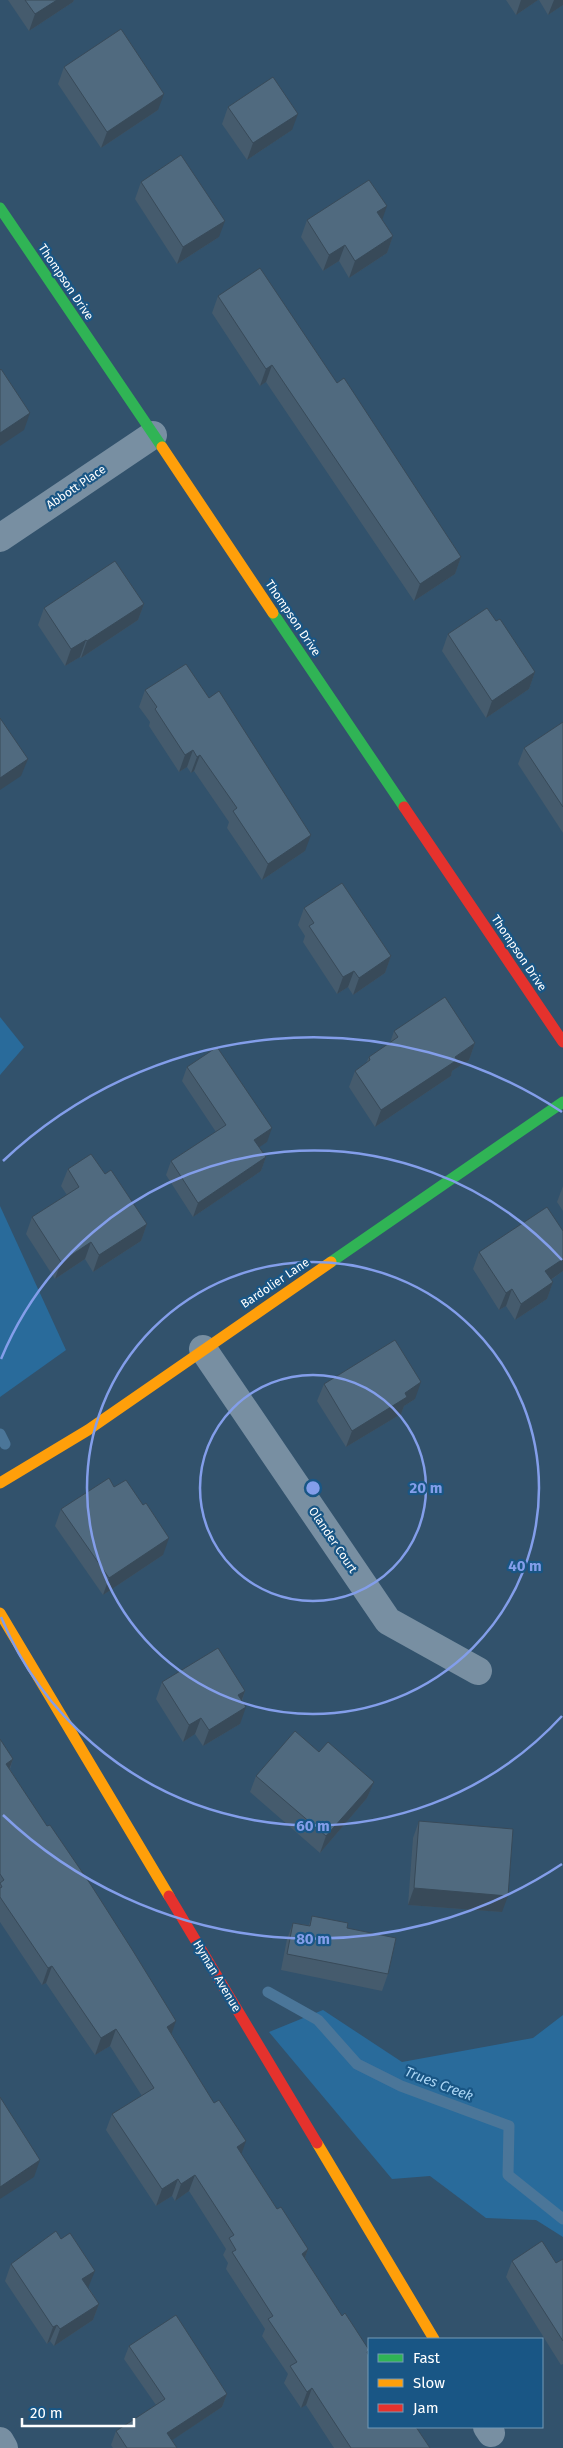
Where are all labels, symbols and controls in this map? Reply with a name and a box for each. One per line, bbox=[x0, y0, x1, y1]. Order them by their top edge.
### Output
street label: Thompson Drive bbox=[35, 241, 97, 323]
street label: Abbott Place bbox=[44, 462, 108, 512]
street label: Thompson Drive bbox=[262, 577, 324, 659]
street label: Thompson Drive bbox=[488, 912, 550, 994]
street label: Bardolier Lane bbox=[238, 1255, 312, 1311]
centre of rings bbox=[304, 1479, 322, 1497]
text: 20 m bbox=[410, 1479, 442, 1497]
street label: Olander Court bbox=[306, 1504, 361, 1576]
text: 40 m bbox=[508, 1557, 542, 1575]
text: 60 m bbox=[296, 1817, 330, 1835]
text: 80 m bbox=[296, 1930, 330, 1948]
street label: Hyman Avenue bbox=[190, 1938, 244, 2014]
water label: Trues Creek bbox=[402, 2063, 476, 2105]
legend bbox=[368, 2338, 543, 2428]
text: Fast bbox=[413, 2349, 440, 2367]
text: Slow bbox=[413, 2374, 445, 2392]
scale bar bbox=[22, 2396, 135, 2428]
text: Jam bbox=[413, 2399, 439, 2417]
text: 20 m bbox=[30, 2404, 63, 2422]

